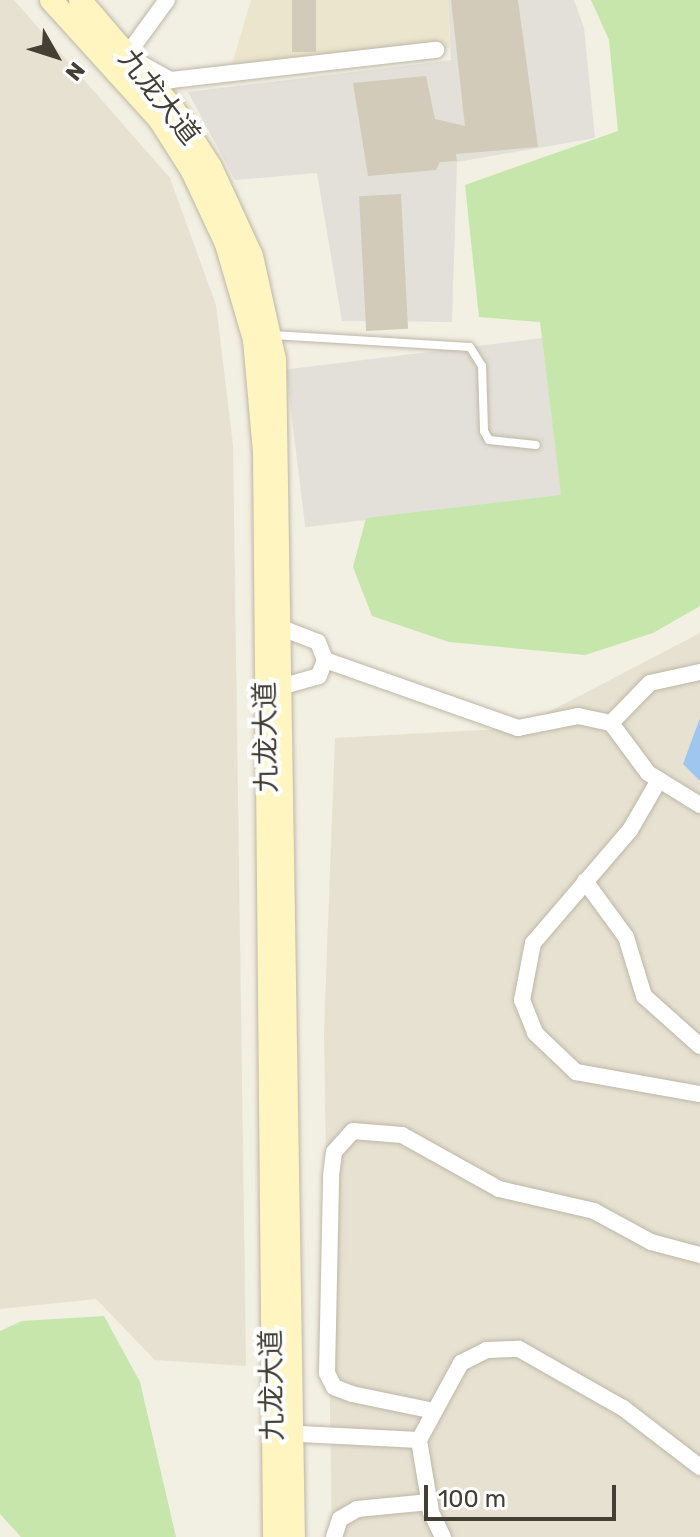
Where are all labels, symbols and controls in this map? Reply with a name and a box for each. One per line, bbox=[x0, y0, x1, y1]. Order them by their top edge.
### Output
north arrow bbox=[16, 16, 96, 96]
street label: 九龙大道 bbox=[111, 43, 207, 151]
text: N bbox=[60, 57, 91, 86]
street label: 九龙大道 bbox=[248, 681, 284, 793]
street label: 九龙大道 bbox=[254, 1329, 290, 1441]
scale bar bbox=[428, 1469, 620, 1519]
text: 100 m bbox=[438, 1485, 506, 1513]

